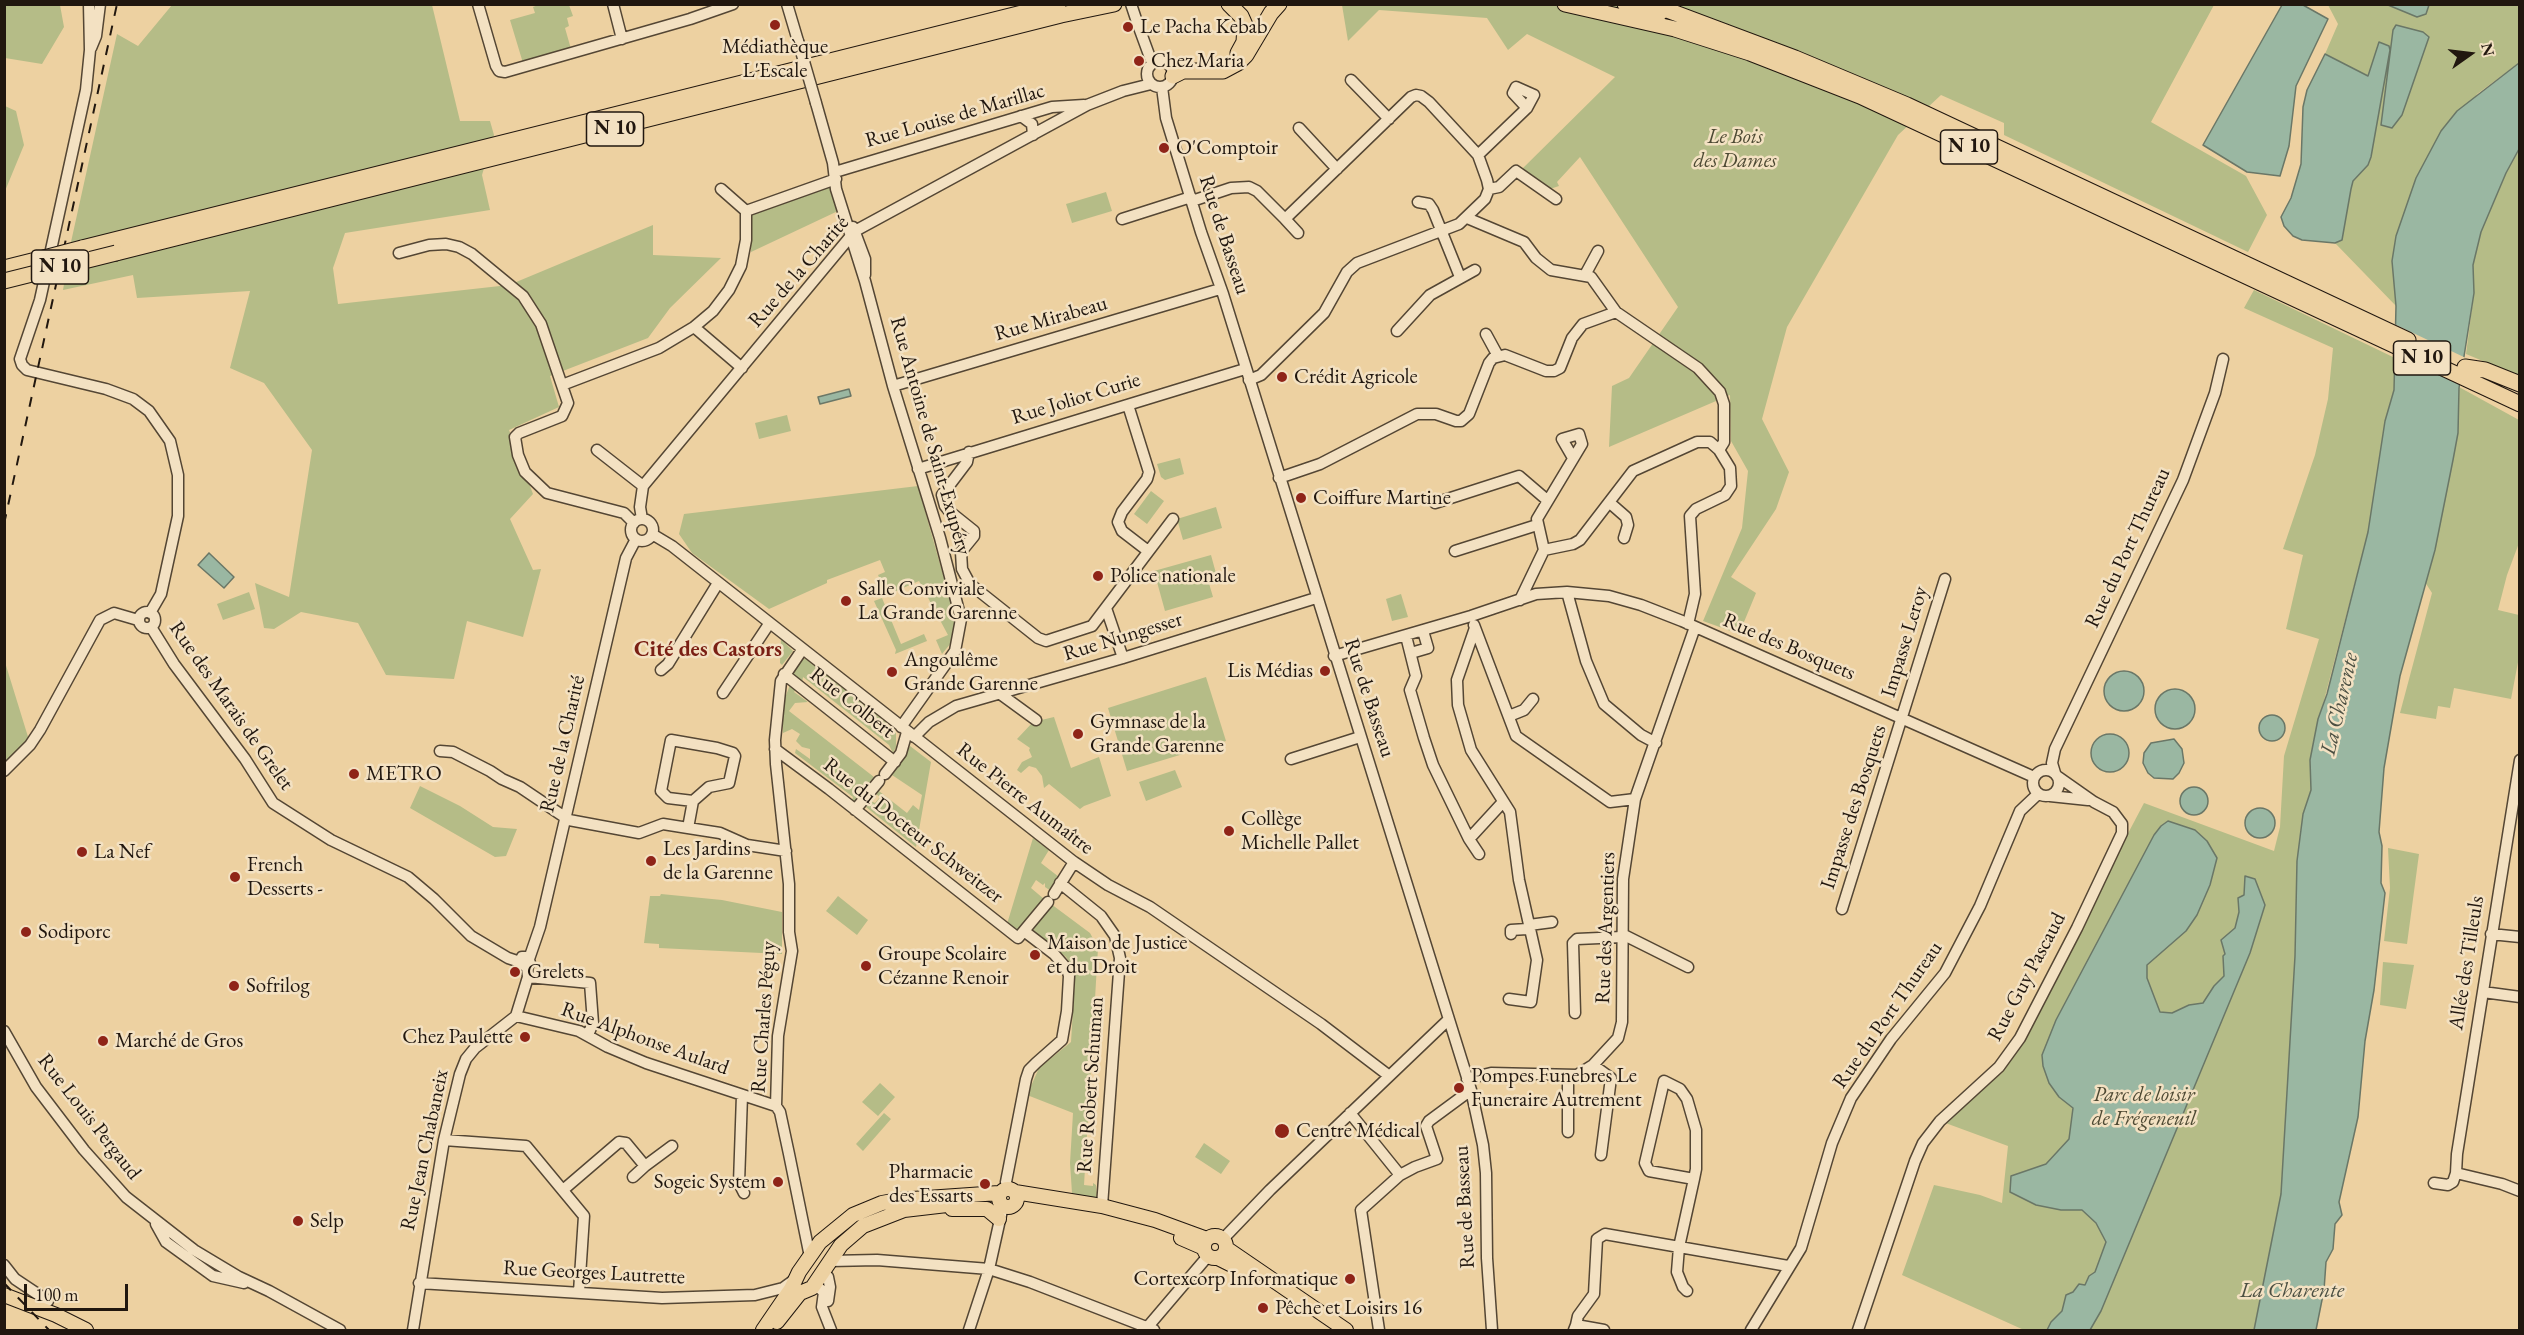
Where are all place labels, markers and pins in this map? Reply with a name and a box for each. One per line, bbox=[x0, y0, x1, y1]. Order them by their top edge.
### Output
place label: Le Pacha Kebab bbox=[1140, 14, 1268, 40]
marker: Médiathèque L'Escale bbox=[768, 18, 782, 32]
marker: Le Pacha Kebab bbox=[1121, 20, 1135, 34]
place label: Médiathèque L'Escale bbox=[722, 34, 828, 84]
place label: Chez Maria bbox=[1151, 48, 1244, 74]
marker: Chez Maria bbox=[1132, 54, 1146, 68]
place label: O'Comptoir bbox=[1176, 135, 1278, 161]
marker: O'Comptoir bbox=[1157, 141, 1171, 155]
place label: Crédit Agricole bbox=[1294, 364, 1418, 390]
marker: Crédit Agricole bbox=[1275, 370, 1289, 384]
place label: Coiffure Martine bbox=[1313, 485, 1451, 511]
marker: Coiffure Martine bbox=[1294, 491, 1308, 505]
place label: Police nationale bbox=[1110, 563, 1236, 589]
marker: Police nationale bbox=[1091, 569, 1105, 583]
place label: Salle Conviviale La Grande Garenne bbox=[858, 576, 1017, 626]
marker: Salle Conviviale La Grande Garenne bbox=[839, 594, 853, 608]
place label: Angoulême Grande Garenne bbox=[904, 647, 1038, 697]
place label: Lis Médias bbox=[1227, 658, 1313, 684]
marker: Lis Médias bbox=[1318, 664, 1332, 678]
marker: Angoulême Grande Garenne bbox=[885, 665, 899, 679]
place label: Gymnase de la Grande Garenne bbox=[1090, 709, 1224, 759]
marker: Gymnase de la Grande Garenne bbox=[1071, 727, 1085, 741]
place label: METRO bbox=[366, 761, 442, 787]
marker: METRO bbox=[347, 767, 361, 781]
place label: Collège Michelle Pallet bbox=[1241, 806, 1359, 856]
marker: Collège Michelle Pallet bbox=[1222, 824, 1236, 838]
place label: Les Jardins de la Garenne bbox=[663, 836, 773, 886]
place label: La Nef bbox=[94, 839, 150, 865]
marker: La Nef bbox=[75, 845, 89, 859]
place label: French Desserts - bbox=[247, 852, 323, 902]
marker: Les Jardins de la Garenne bbox=[644, 854, 658, 868]
marker: French Desserts - bbox=[228, 870, 242, 884]
place label: Sodiporc bbox=[38, 919, 111, 945]
marker: Sodiporc bbox=[19, 925, 33, 939]
place label: Maison de Justice et du Droit bbox=[1047, 930, 1188, 980]
place label: Groupe Scolaire Cézanne Renoir bbox=[878, 941, 1009, 991]
marker: Maison de Justice et du Droit bbox=[1028, 948, 1042, 962]
place label: Grelets bbox=[527, 959, 584, 985]
marker: Groupe Scolaire Cézanne Renoir bbox=[859, 959, 873, 973]
marker: Grelets bbox=[508, 965, 522, 979]
place label: Sofrilog bbox=[246, 973, 310, 999]
marker: Sofrilog bbox=[227, 979, 241, 993]
place label: Chez Paulette bbox=[402, 1024, 513, 1050]
place label: Marché de Gros bbox=[115, 1028, 243, 1054]
marker: Chez Paulette bbox=[518, 1030, 532, 1044]
marker: Marché de Gros bbox=[96, 1034, 110, 1048]
place label: Pompes Funebres Le Funeraire Autrement bbox=[1471, 1063, 1642, 1113]
marker: Pompes Funebres Le Funeraire Autrement bbox=[1452, 1081, 1466, 1095]
place label: Centre Médical bbox=[1296, 1118, 1420, 1144]
marker: Centre Médical bbox=[1273, 1122, 1291, 1140]
place label: Pharmacie des Essarts bbox=[889, 1159, 973, 1209]
place label: Sogeic System bbox=[654, 1169, 766, 1195]
marker: Sogeic System bbox=[771, 1175, 785, 1189]
marker: Pharmacie des Essarts bbox=[978, 1177, 992, 1191]
place label: Selp bbox=[310, 1208, 344, 1234]
marker: Selp bbox=[291, 1214, 305, 1228]
place label: Cortexcorp Informatique bbox=[1134, 1266, 1338, 1292]
marker: Cortexcorp Informatique bbox=[1343, 1272, 1357, 1286]
place label: Pêche et Loisirs 16 bbox=[1275, 1295, 1422, 1321]
marker: Pêche et Loisirs 16 bbox=[1256, 1301, 1270, 1315]

